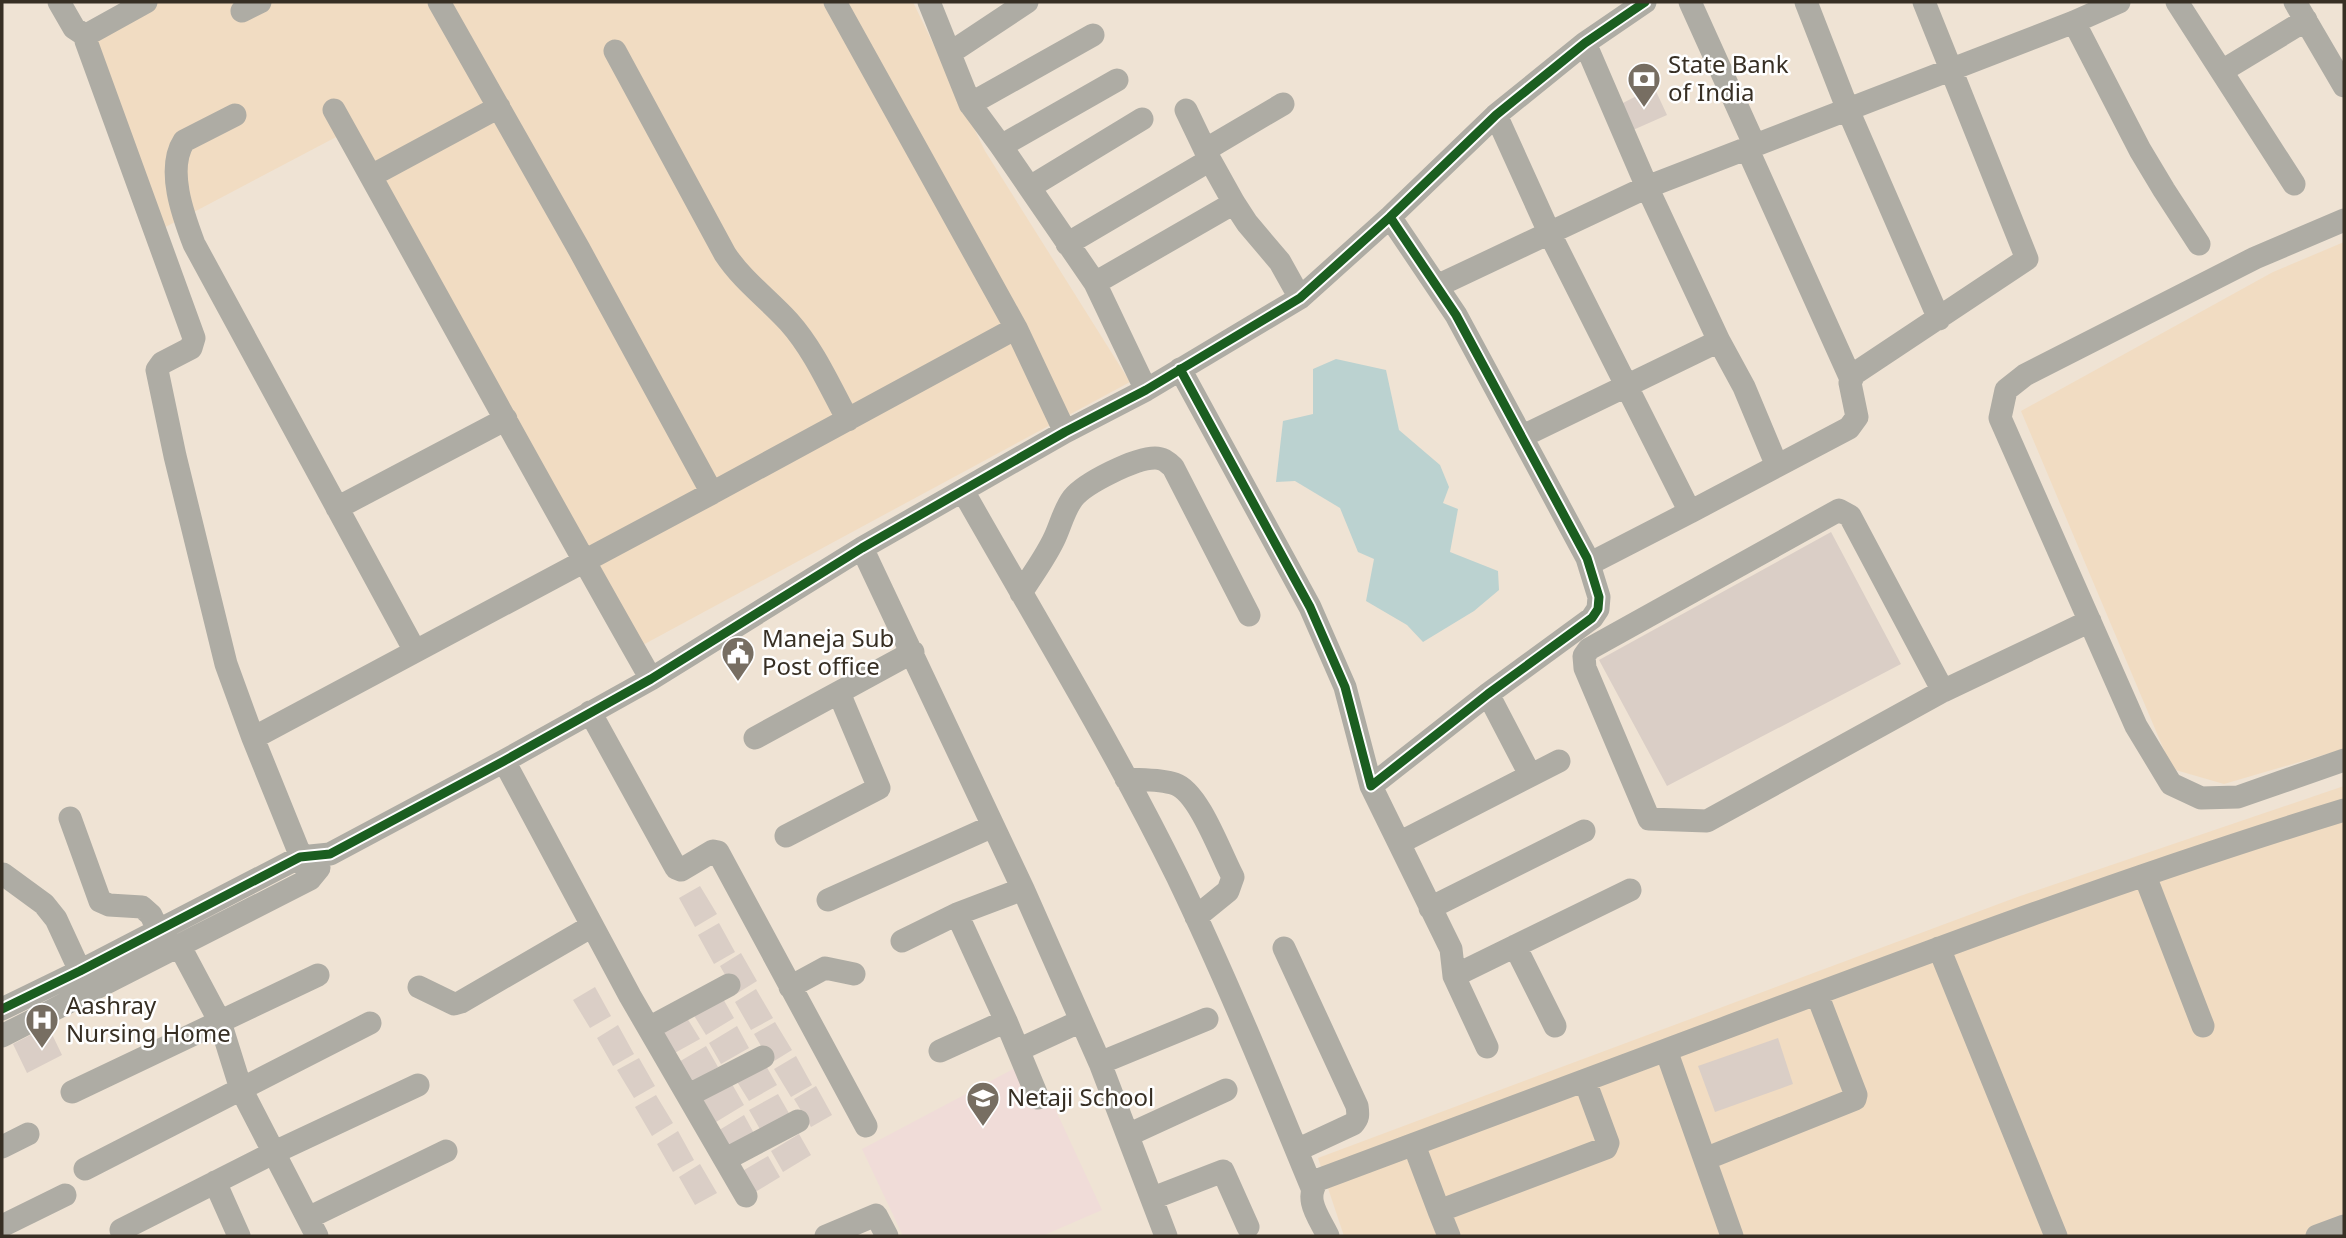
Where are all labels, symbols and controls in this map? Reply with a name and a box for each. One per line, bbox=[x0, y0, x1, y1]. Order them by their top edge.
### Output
place label: State Bank of India bbox=[1668, 47, 1789, 108]
bank icon: State Bank of India bbox=[1625, 60, 1663, 109]
place label: Maneja Sub Post office bbox=[762, 621, 894, 682]
public building icon: Maneja Sub Post office bbox=[719, 634, 757, 683]
place label: Aashray Nursing Home bbox=[66, 988, 231, 1049]
hospital icon: Aashray Nursing Home bbox=[23, 1001, 61, 1050]
school or university icon: Netaji School bbox=[964, 1079, 1002, 1128]
place label: Netaji School bbox=[1007, 1080, 1154, 1113]

